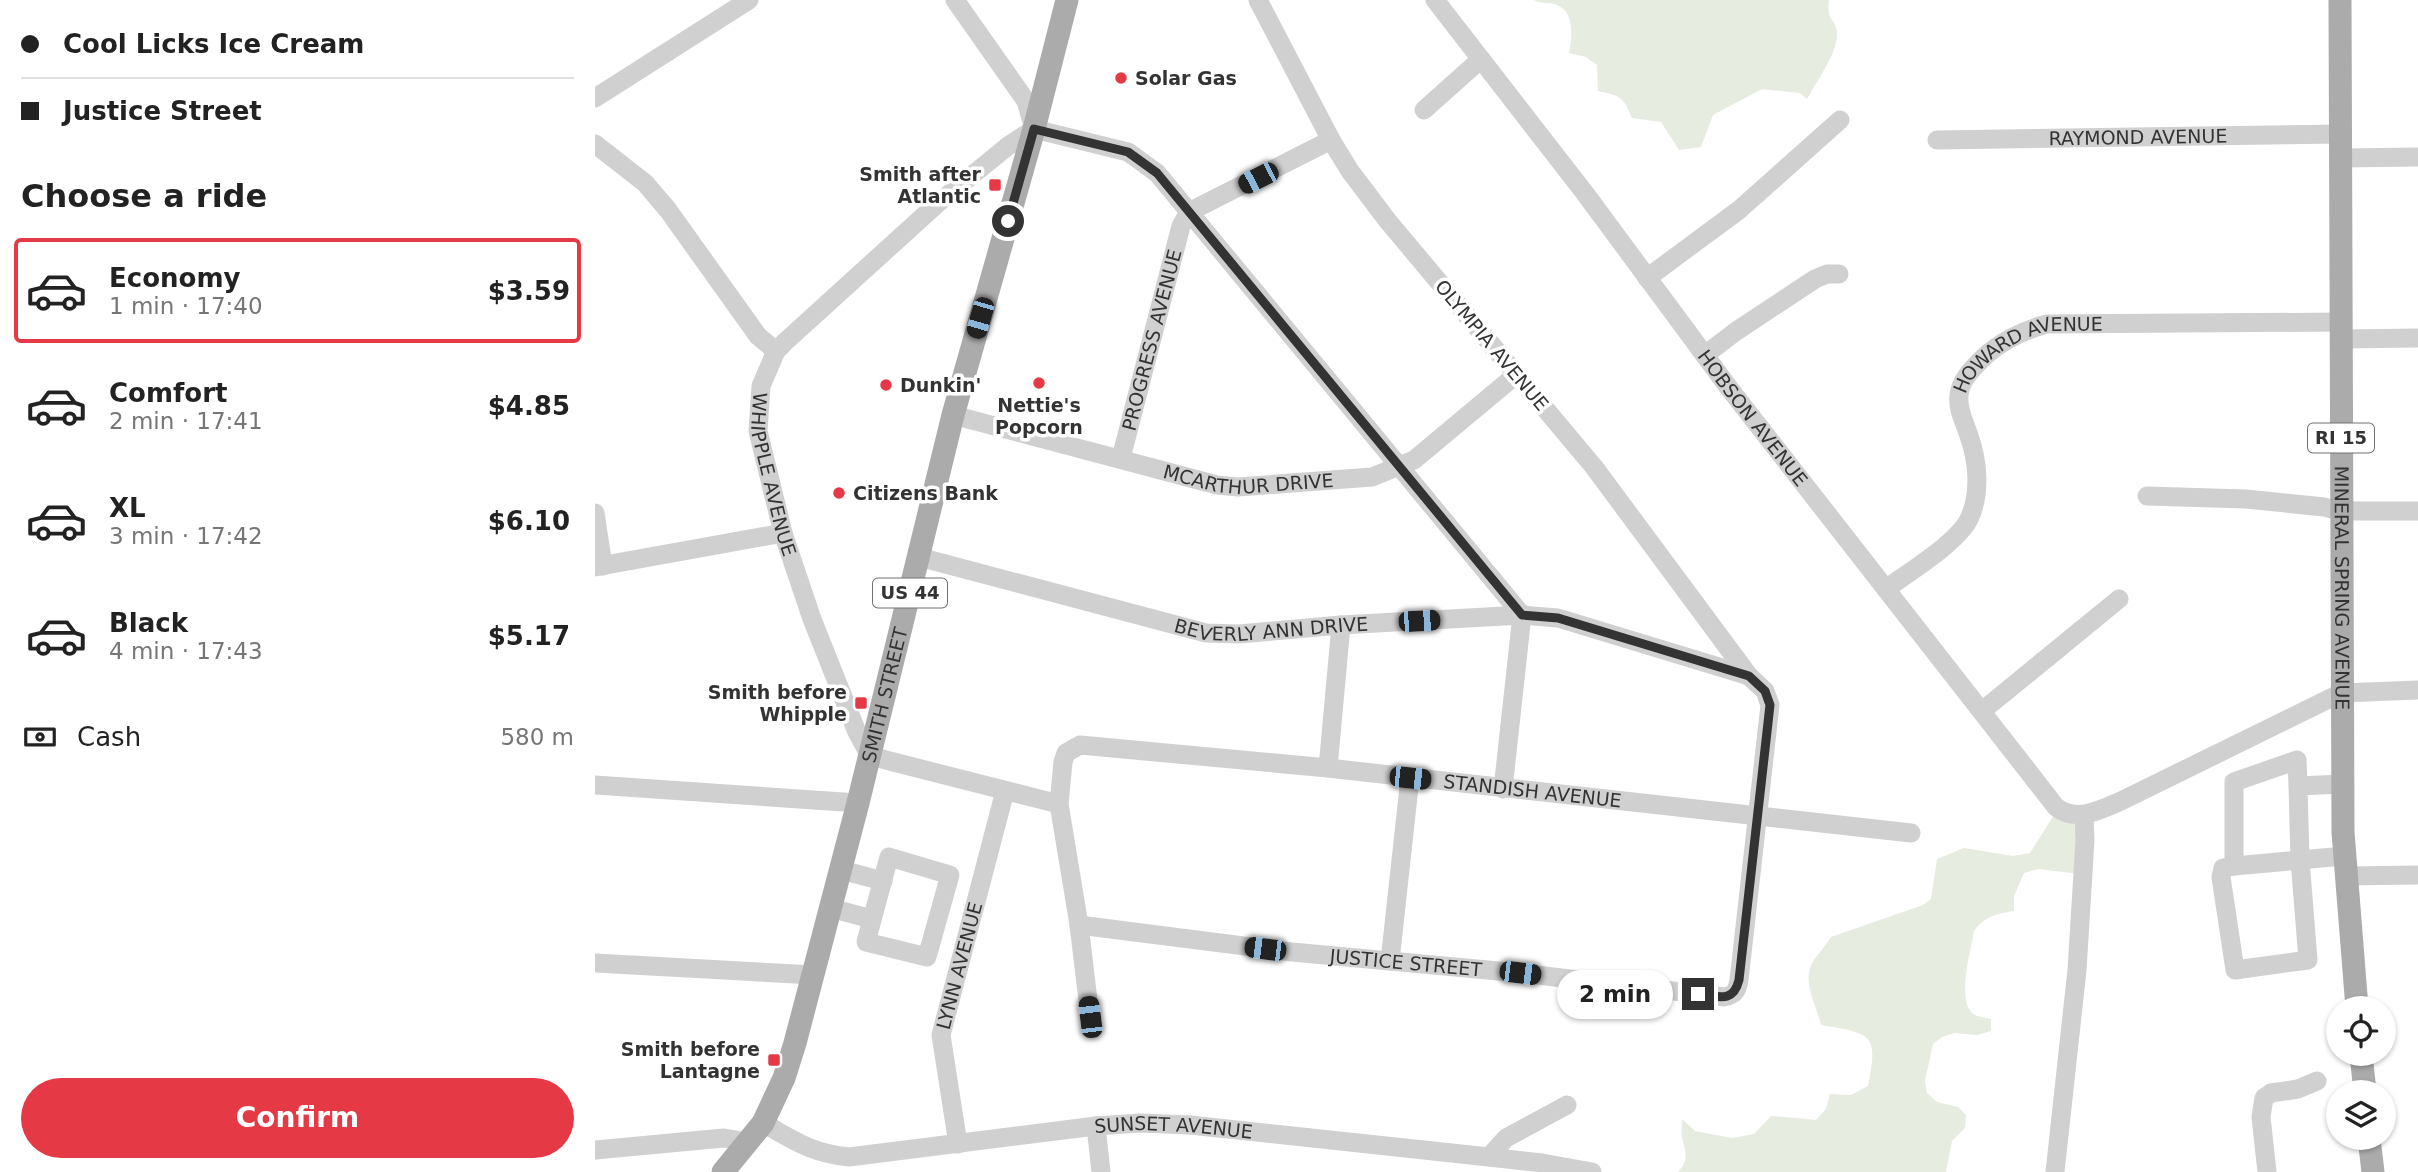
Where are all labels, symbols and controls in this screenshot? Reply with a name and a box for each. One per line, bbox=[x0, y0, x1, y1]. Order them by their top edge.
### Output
text: Cool Licks Ice Cream bbox=[63, 29, 364, 59]
place label: Solar Gas bbox=[1135, 67, 1237, 89]
marker: Solar Gas bbox=[1113, 70, 1129, 86]
text: Justice Street bbox=[63, 96, 262, 126]
street label: RAYMOND AVENUE bbox=[2048, 125, 2228, 149]
car bbox=[1235, 159, 1282, 197]
place label: Smith after Atlantic bbox=[859, 163, 982, 207]
text: Choose a ride bbox=[21, 177, 267, 215]
marker: Smith after Atlantic bbox=[987, 177, 1003, 193]
route start bbox=[992, 205, 1024, 237]
street label: PROGRESS AVENUE bbox=[1118, 247, 1186, 433]
icon: car bbox=[25, 259, 88, 322]
text: Economy bbox=[109, 263, 240, 293]
street label: OLYMPIA AVENUE bbox=[1431, 275, 1553, 415]
text: $3.59 bbox=[488, 276, 570, 306]
text: 1 min · 17:40 bbox=[109, 293, 263, 319]
car bbox=[965, 295, 996, 341]
street label: HOWARD AVENUE bbox=[1949, 312, 2103, 396]
street label: HOBSON AVENUE bbox=[1693, 345, 1812, 490]
icon: car bbox=[25, 374, 88, 437]
place label: Dunkin' bbox=[900, 374, 981, 396]
marker: Nettie's Popcorn bbox=[1031, 375, 1047, 391]
marker: Dunkin' bbox=[878, 377, 894, 393]
text: Comfort bbox=[109, 378, 227, 408]
text: $4.85 bbox=[488, 391, 570, 421]
street label: WHIPPLE AVENUE bbox=[747, 392, 801, 559]
place label: Nettie's Popcorn bbox=[995, 394, 1083, 438]
text: 2 min · 17:41 bbox=[109, 408, 263, 434]
road number: RI 15 bbox=[2308, 424, 2374, 452]
street label: MCARTHUR DRIVE bbox=[1161, 460, 1334, 498]
street label: MINERAL SPRING AVENUE bbox=[2331, 466, 2354, 710]
place label: Citizens Bank bbox=[853, 482, 998, 504]
marker: Citizens Bank bbox=[831, 485, 847, 501]
icon: car bbox=[25, 489, 88, 552]
text: XL bbox=[109, 493, 146, 523]
text: $6.10 bbox=[488, 506, 570, 536]
text: 3 min · 17:42 bbox=[109, 523, 263, 549]
road number: US 44 bbox=[873, 578, 947, 608]
icon: car bbox=[25, 604, 88, 667]
text: Black bbox=[109, 608, 188, 638]
car bbox=[1398, 609, 1441, 633]
street label: BEVERLY ANN DRIVE bbox=[1172, 613, 1369, 645]
text: $5.17 bbox=[488, 621, 570, 651]
street label: SMITH STREET bbox=[857, 625, 912, 765]
text: 4 min · 17:43 bbox=[109, 638, 263, 664]
place label: Smith before Whipple bbox=[708, 681, 847, 725]
marker: Smith before Whipple bbox=[853, 695, 869, 711]
icon: cash bbox=[21, 718, 59, 756]
text: Cash bbox=[77, 722, 141, 752]
text: 580 m bbox=[500, 724, 574, 750]
car bbox=[1389, 765, 1432, 791]
street label: STANDISH AVENUE bbox=[1442, 770, 1623, 812]
street label: LYNN AVENUE bbox=[932, 899, 986, 1032]
car bbox=[1243, 936, 1288, 962]
street label: JUSTICE STREET bbox=[1328, 944, 1483, 980]
car bbox=[1498, 960, 1543, 986]
callout: 2 min bbox=[1558, 970, 1673, 1018]
route end bbox=[1682, 978, 1714, 1010]
text: 2 min bbox=[1579, 981, 1651, 1007]
car bbox=[1078, 995, 1103, 1039]
map controls bbox=[2326, 996, 2396, 1150]
button: locate bbox=[2326, 996, 2396, 1066]
place label: Smith before Lantagne bbox=[621, 1038, 760, 1082]
marker: Smith before Lantagne bbox=[766, 1052, 782, 1068]
button: Confirm bbox=[21, 1078, 574, 1158]
button: layers bbox=[2326, 1080, 2396, 1150]
street label: SUNSET AVENUE bbox=[1093, 1112, 1254, 1143]

